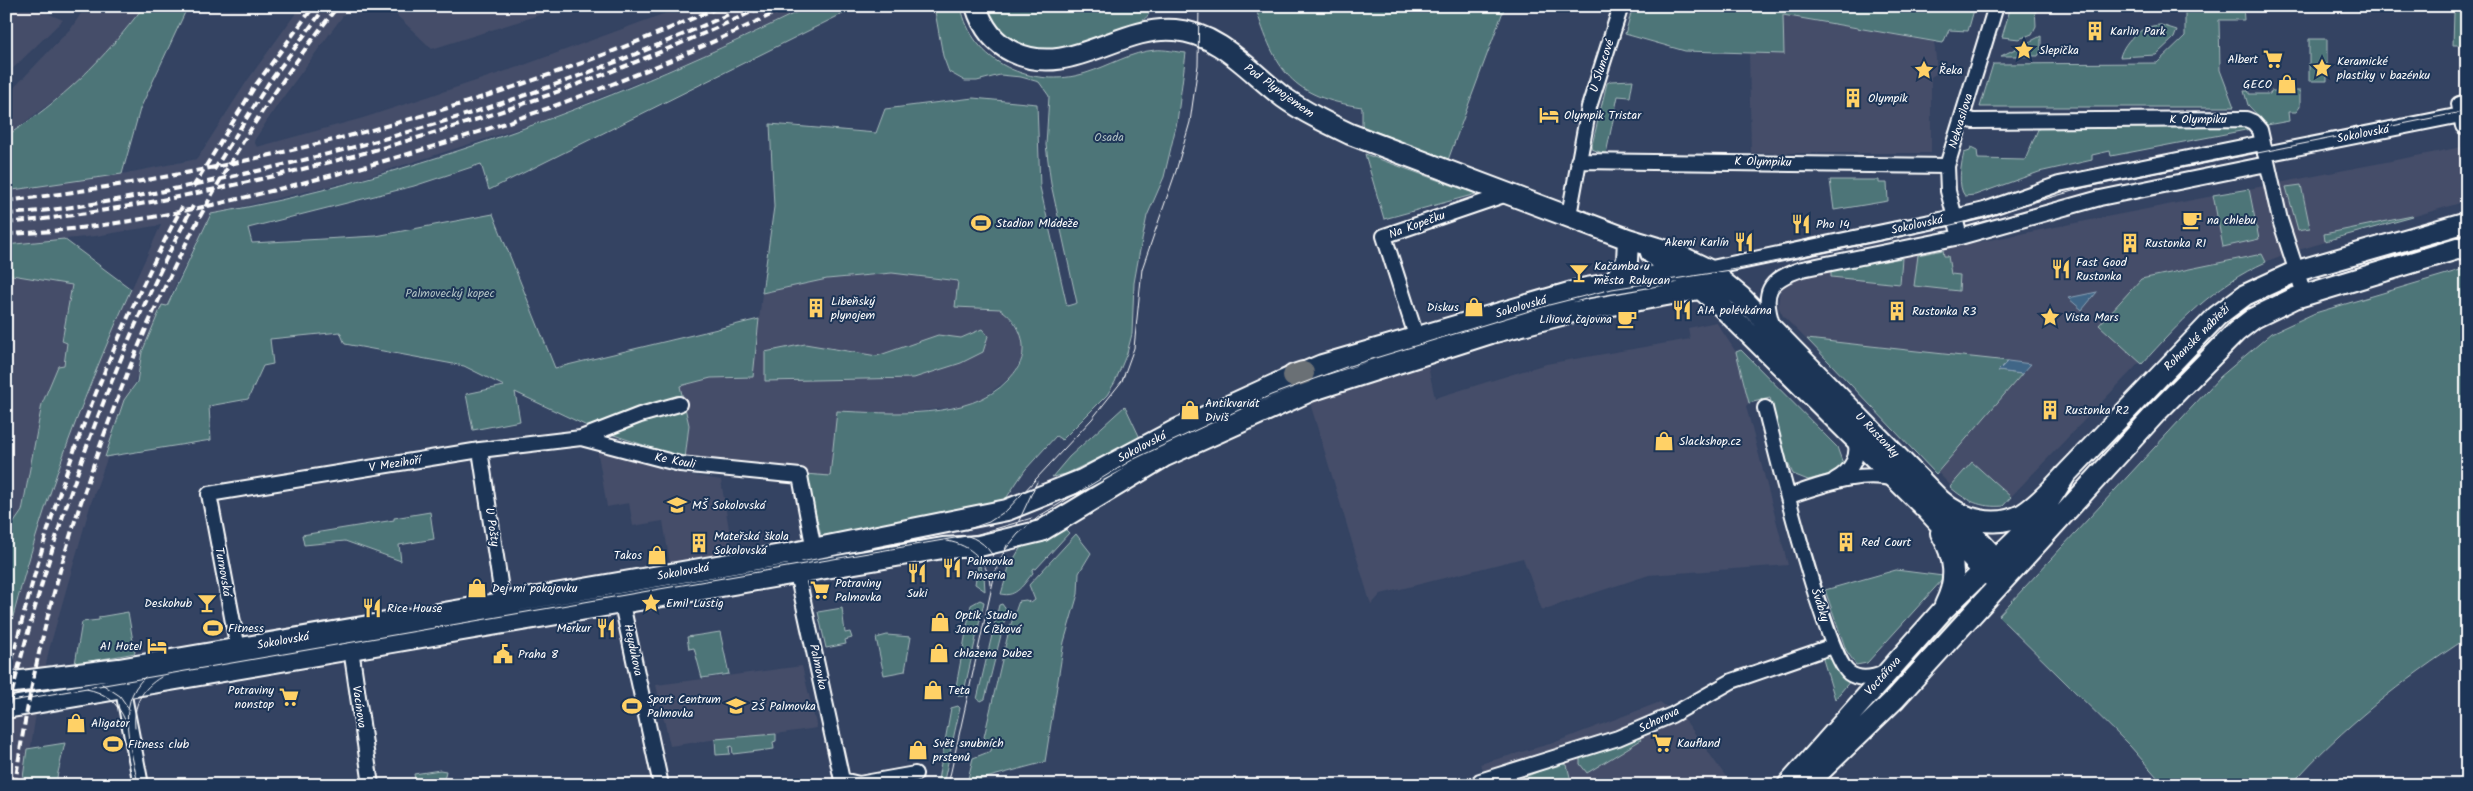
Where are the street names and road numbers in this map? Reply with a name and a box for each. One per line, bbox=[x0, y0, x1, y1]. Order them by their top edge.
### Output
street label: U Sluncové bbox=[1585, 36, 1620, 95]
street label: Pod Plynojemem bbox=[1240, 59, 1318, 123]
street label: Nekvasilova bbox=[1944, 91, 1979, 151]
street label: K Olympiku bbox=[2169, 110, 2227, 129]
street label: Sokolovská bbox=[2335, 119, 2392, 148]
street label: K Olympiku bbox=[1734, 152, 1792, 172]
street label: Na Kopečku bbox=[1386, 206, 1448, 244]
street label: Sokolovská bbox=[1889, 210, 1946, 240]
street label: Sokolovská bbox=[1493, 290, 1550, 323]
street label: Rohanské nábřeží bbox=[2159, 299, 2236, 376]
street label: U Rustonky bbox=[1850, 408, 1904, 463]
street label: Sokolovská bbox=[1114, 426, 1171, 468]
street label: Ke Kouli bbox=[653, 448, 698, 474]
street label: V Mezihoří bbox=[367, 450, 425, 478]
street label: U Pošty bbox=[480, 506, 505, 548]
street label: Turnovská bbox=[209, 546, 237, 599]
street label: Sokolovská bbox=[655, 558, 712, 586]
street label: Švábky bbox=[1806, 586, 1834, 625]
street label: Heydukova bbox=[618, 622, 648, 678]
street label: Sokolovská bbox=[255, 627, 312, 655]
street label: Palmovka bbox=[804, 642, 832, 692]
street label: Voctářova bbox=[1860, 652, 1906, 700]
street label: Vacínova bbox=[347, 685, 371, 730]
street label: Schorova bbox=[1635, 702, 1683, 738]

